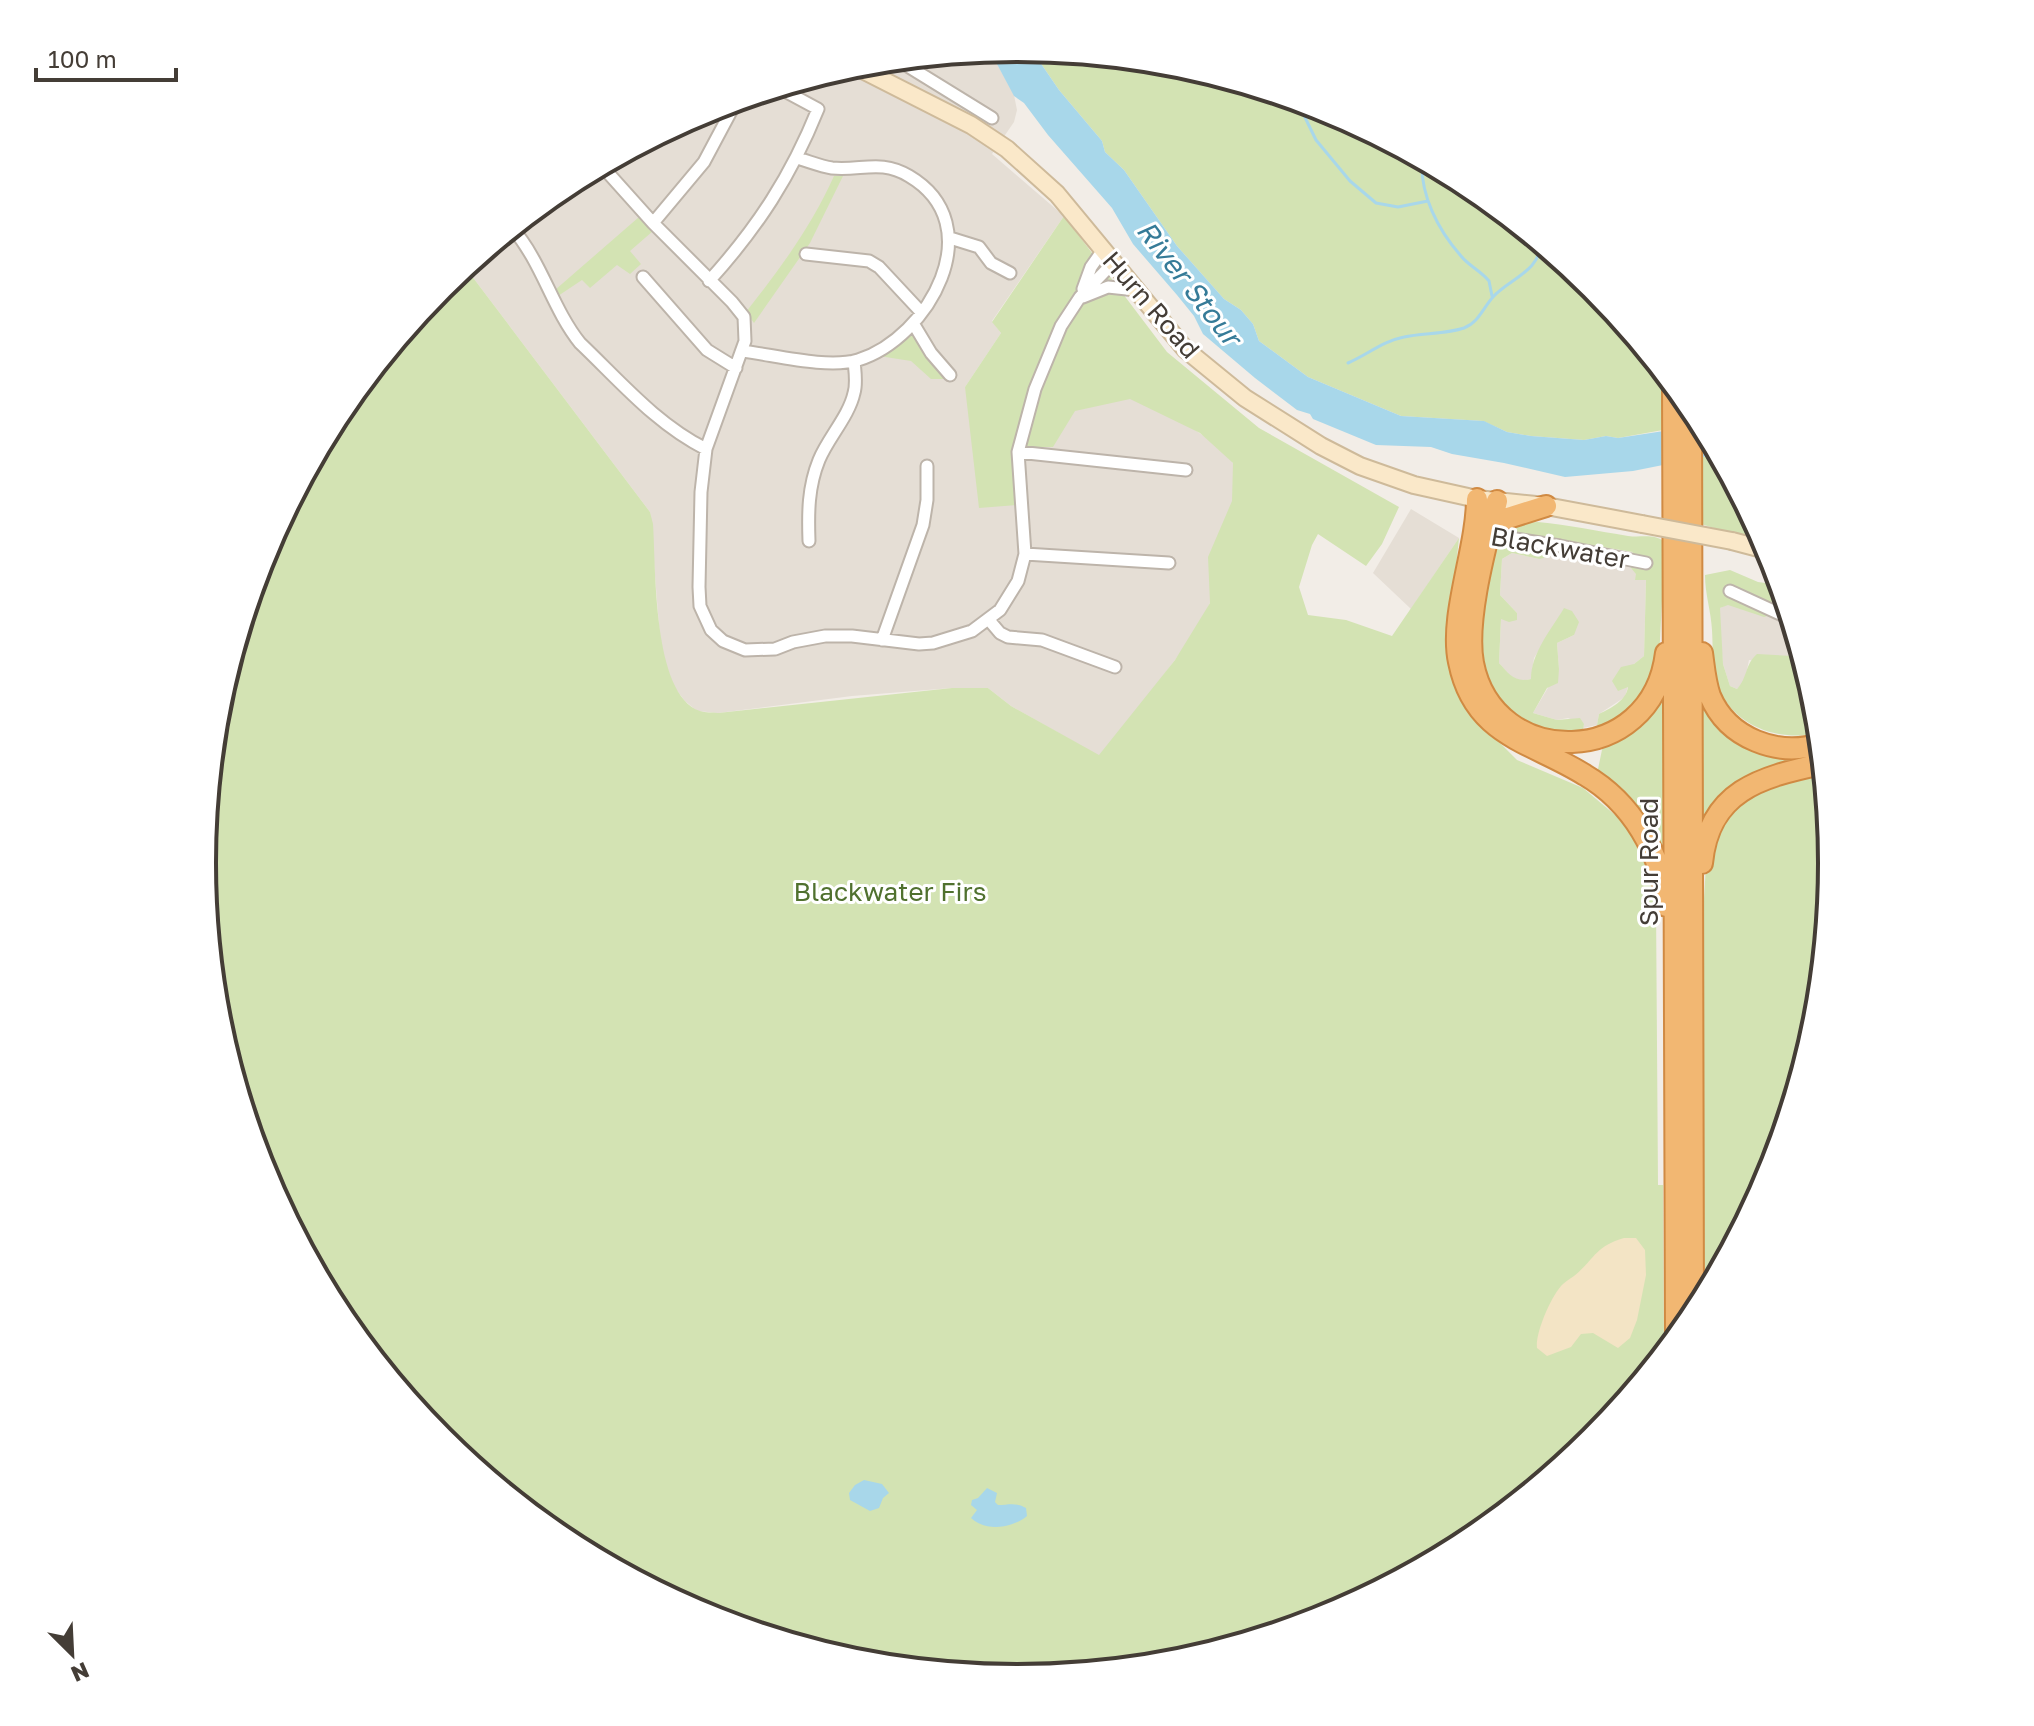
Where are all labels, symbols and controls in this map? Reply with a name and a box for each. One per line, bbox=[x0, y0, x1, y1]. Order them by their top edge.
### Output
scale bar bbox=[36, 32, 176, 82]
text: 100 m bbox=[48, 44, 117, 73]
water label: River Stour bbox=[1131, 214, 1251, 355]
street label: Hurn Road bbox=[1096, 245, 1206, 365]
street label: Blackwater bbox=[1488, 520, 1632, 575]
street label: Spur Road bbox=[1633, 798, 1664, 926]
park label: Blackwater Firs bbox=[794, 876, 987, 907]
north arrow bbox=[32, 1614, 112, 1694]
text: N bbox=[67, 1657, 93, 1688]

